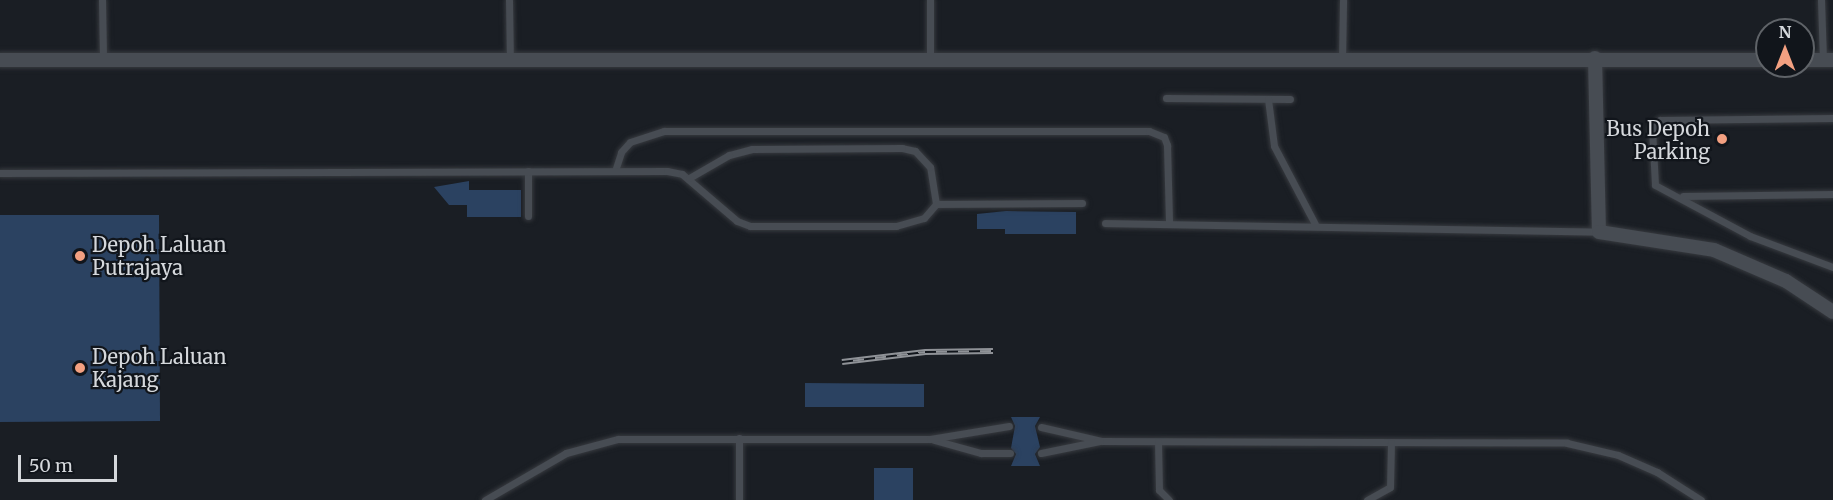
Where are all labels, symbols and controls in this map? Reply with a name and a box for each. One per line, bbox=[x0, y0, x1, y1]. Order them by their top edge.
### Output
north arrow bbox=[1755, 18, 1815, 78]
text: N bbox=[1779, 22, 1791, 42]
place label: Bus Depoh Parking bbox=[1606, 116, 1710, 163]
marker: Bus Depoh Parking bbox=[1715, 132, 1729, 146]
place label: Depoh Laluan Putrajaya bbox=[92, 232, 226, 279]
marker: Depoh Laluan Putrajaya bbox=[73, 249, 87, 263]
place label: Depoh Laluan Kajang bbox=[92, 344, 226, 391]
marker: Depoh Laluan Kajang bbox=[73, 361, 87, 375]
scale bar bbox=[21, 443, 120, 481]
text: 50 m bbox=[29, 454, 73, 477]

